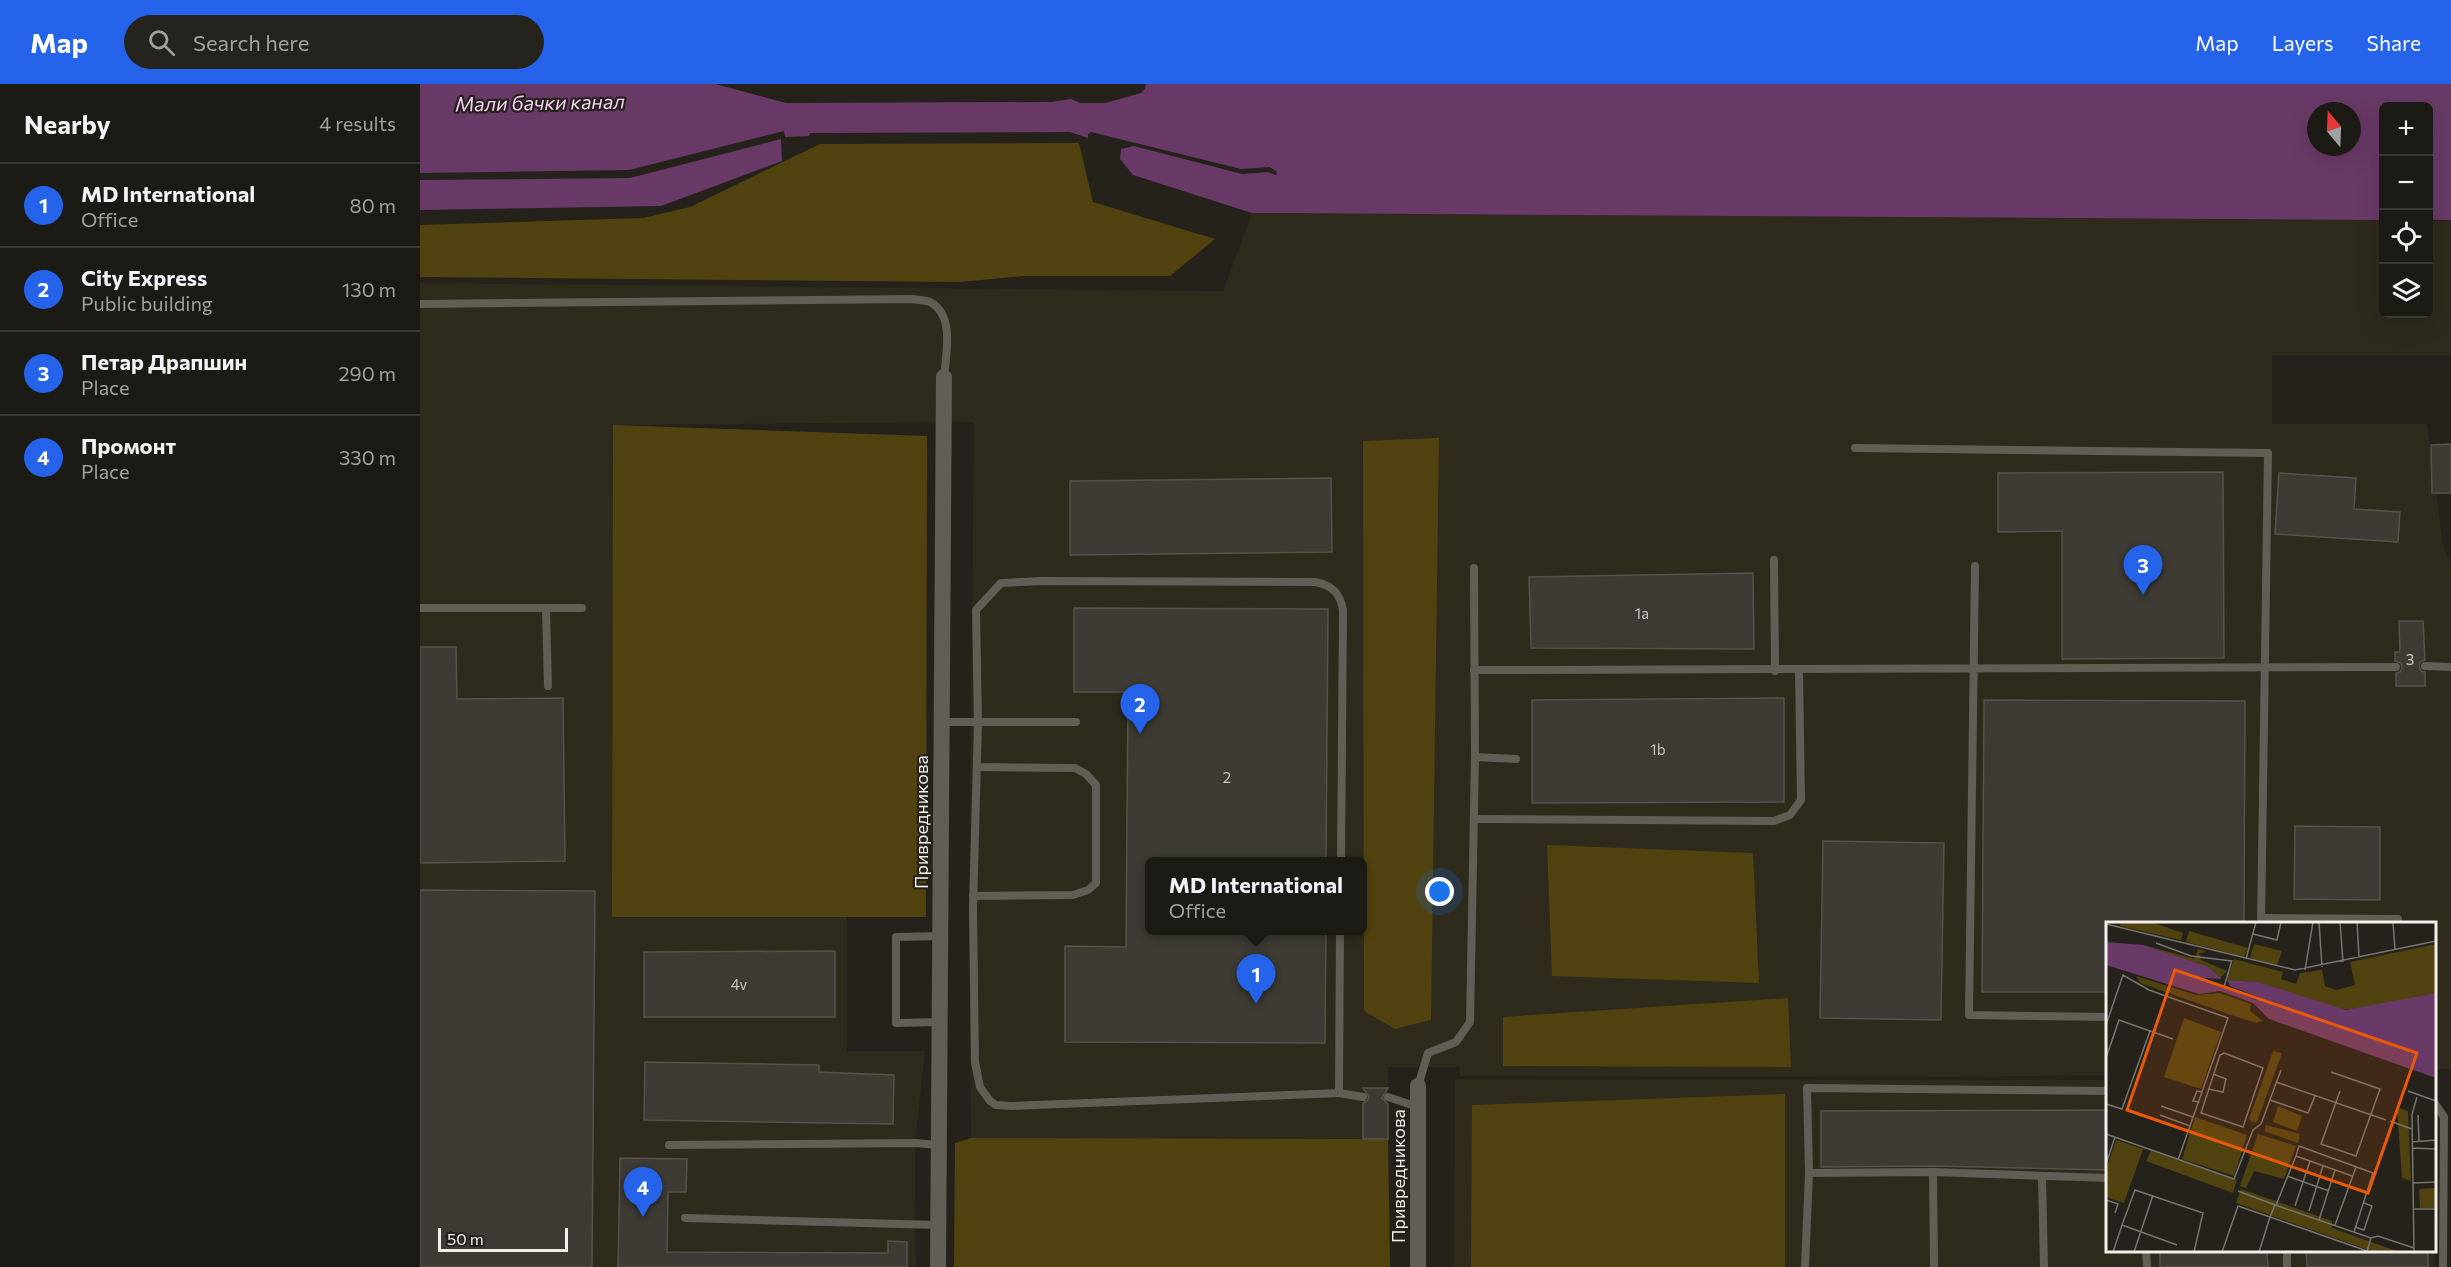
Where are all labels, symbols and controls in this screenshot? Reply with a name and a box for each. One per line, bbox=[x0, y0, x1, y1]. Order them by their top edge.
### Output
search box bbox=[124, 15, 544, 69]
text: Map bbox=[30, 25, 88, 59]
icon: search bbox=[145, 26, 178, 59]
text: Search here bbox=[193, 29, 309, 56]
text: Map bbox=[2195, 30, 2239, 55]
text: Layers bbox=[2272, 30, 2334, 55]
text: Share bbox=[2367, 30, 2421, 55]
water label: Мали бачки канал bbox=[455, 89, 625, 115]
north arrow bbox=[2307, 102, 2361, 156]
map controls bbox=[2379, 102, 2433, 318]
button: + bbox=[2379, 102, 2433, 156]
text: Nearby bbox=[24, 108, 111, 139]
text: 4 results bbox=[319, 111, 396, 135]
button: − bbox=[2379, 156, 2433, 210]
text: MD International bbox=[81, 180, 255, 207]
text: 1 bbox=[39, 193, 48, 217]
text: 80 m bbox=[350, 193, 396, 217]
text: Office bbox=[81, 207, 138, 231]
button: locate bbox=[2379, 210, 2433, 264]
text: City Express bbox=[81, 264, 207, 291]
button: layers bbox=[2379, 264, 2433, 318]
text: 2 bbox=[38, 277, 49, 301]
text: 130 m bbox=[342, 277, 396, 301]
text: Public building bbox=[81, 291, 213, 315]
text: Петар Драпшин bbox=[81, 348, 247, 375]
text: 3 bbox=[38, 361, 49, 385]
text: 290 m bbox=[338, 361, 396, 385]
text: Place bbox=[81, 375, 130, 399]
text: Промонт bbox=[81, 432, 176, 459]
text: 4 bbox=[37, 445, 50, 469]
text: 330 m bbox=[339, 445, 396, 469]
text: Place bbox=[81, 459, 130, 483]
pin: 3 bbox=[2124, 546, 2162, 595]
house number: 1a bbox=[1635, 604, 1649, 622]
house number: 3 bbox=[2406, 650, 2414, 668]
pin: 2 bbox=[1120, 684, 1160, 734]
house number: 1b bbox=[1650, 740, 1666, 758]
street label: Привредникова bbox=[910, 755, 932, 889]
house number: 2 bbox=[1223, 768, 1231, 786]
popup bbox=[1145, 857, 1367, 935]
text: MD International bbox=[1169, 871, 1343, 898]
your location bbox=[1425, 877, 1454, 906]
text: Office bbox=[1169, 898, 1226, 922]
inset map bbox=[2106, 922, 2436, 1252]
pin: 1 bbox=[1236, 954, 1276, 1004]
house number: 4v bbox=[731, 975, 747, 993]
street label: Привредникова bbox=[1387, 1109, 1409, 1243]
pin: 4 bbox=[624, 1168, 662, 1217]
scale bar bbox=[438, 1225, 568, 1252]
text: 50 m bbox=[447, 1229, 484, 1248]

